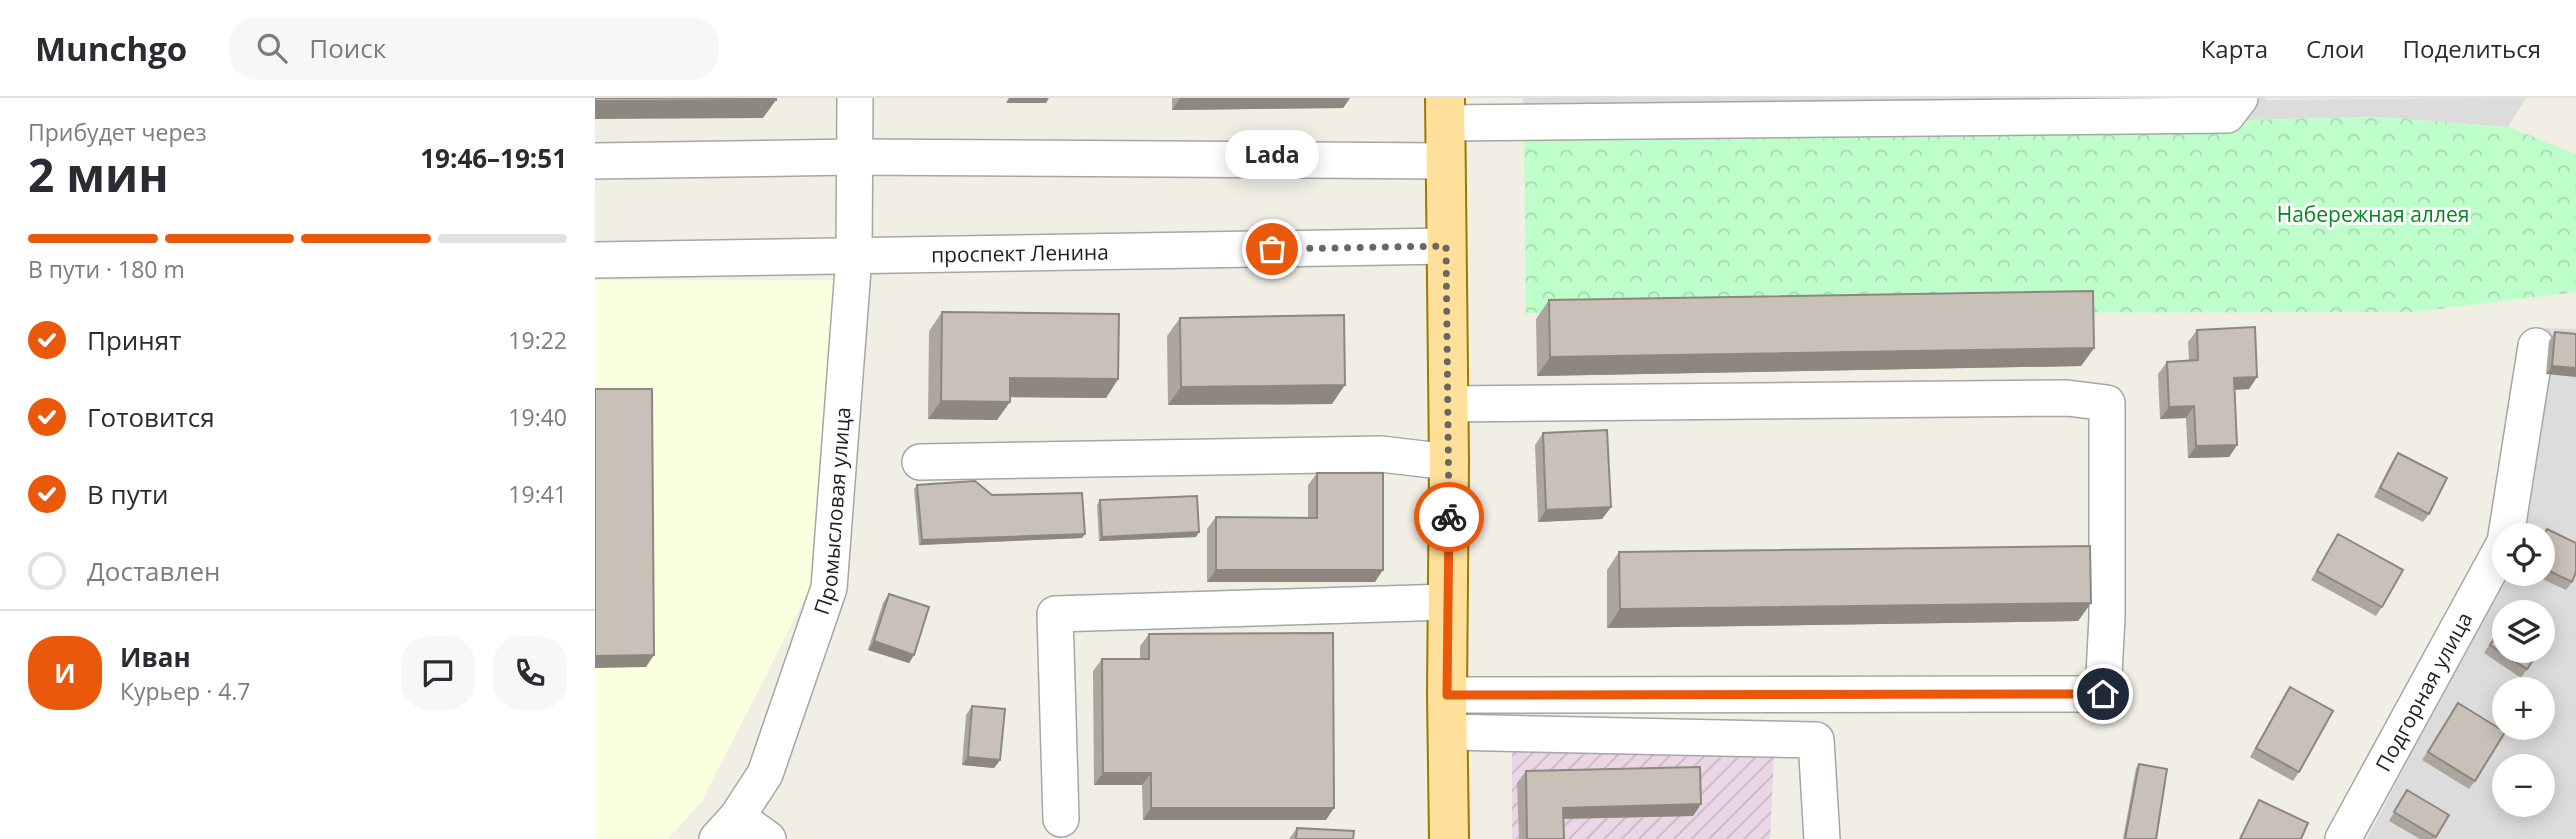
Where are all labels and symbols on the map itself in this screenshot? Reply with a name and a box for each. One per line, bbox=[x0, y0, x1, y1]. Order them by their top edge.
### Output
callout: Lada bbox=[1225, 130, 1319, 179]
park label: Набережная аллея bbox=[2277, 200, 2469, 228]
pin bbox=[1242, 219, 1302, 279]
street label: проспект Ленина bbox=[931, 238, 1109, 268]
street label: Промысловая улица bbox=[807, 406, 857, 618]
courier bbox=[1414, 482, 1484, 552]
street label: Подгорная улица bbox=[2369, 607, 2478, 776]
pin bbox=[2073, 664, 2133, 724]

